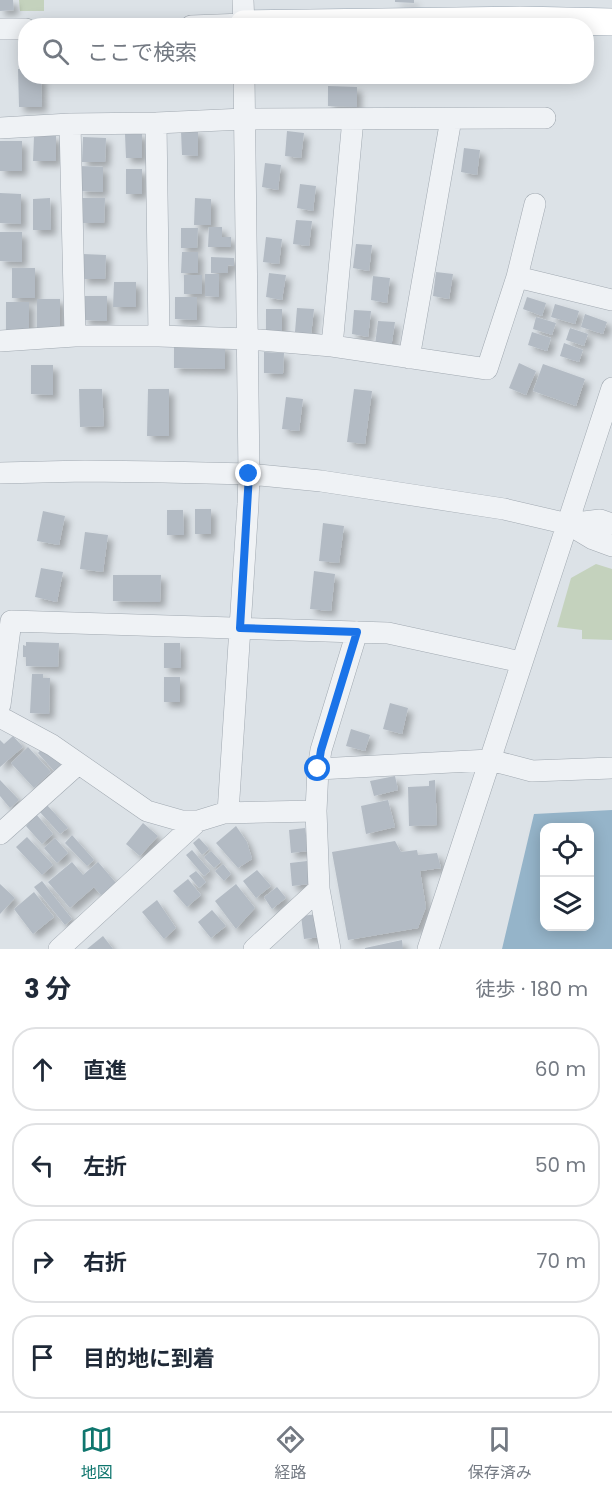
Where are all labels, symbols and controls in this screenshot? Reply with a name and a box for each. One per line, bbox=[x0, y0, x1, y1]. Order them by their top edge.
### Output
search box bbox=[18, 18, 594, 84]
icon: search bbox=[39, 35, 72, 68]
text: ここで検索 bbox=[87, 37, 197, 68]
route end bbox=[235, 460, 261, 486]
route start bbox=[304, 755, 330, 781]
map controls bbox=[540, 823, 594, 931]
button: locate bbox=[540, 823, 594, 877]
button: layers bbox=[540, 877, 594, 931]
text: 3 分 bbox=[24, 971, 71, 1007]
text: 徒歩 · 180 m bbox=[476, 975, 588, 1003]
icon: ahead bbox=[26, 1053, 59, 1086]
text: 直進 bbox=[83, 1055, 127, 1086]
text: 60 m bbox=[535, 1055, 586, 1083]
icon: left bbox=[26, 1149, 59, 1182]
text: 左折 bbox=[83, 1151, 127, 1182]
text: 50 m bbox=[535, 1151, 586, 1179]
icon: right bbox=[26, 1245, 59, 1278]
text: 右折 bbox=[83, 1247, 127, 1278]
text: 70 m bbox=[537, 1247, 586, 1275]
icon: arrive bbox=[26, 1341, 59, 1374]
text: 目的地に到着 bbox=[83, 1343, 215, 1374]
tab: 地図 bbox=[80, 1423, 113, 1485]
tab: 経路 bbox=[274, 1423, 307, 1485]
tab: 保存済み bbox=[468, 1423, 532, 1485]

